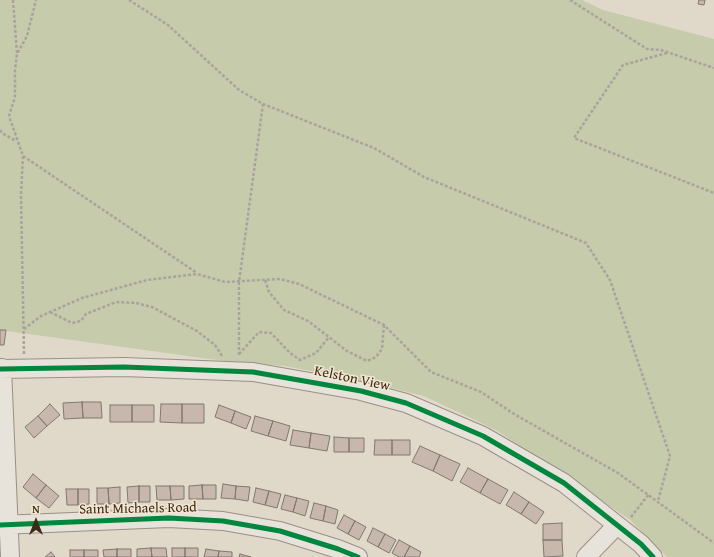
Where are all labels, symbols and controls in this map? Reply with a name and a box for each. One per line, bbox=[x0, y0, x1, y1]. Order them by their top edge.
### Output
street label: Kelston View bbox=[313, 363, 391, 395]
street label: Saint Michaels Road bbox=[79, 500, 197, 518]
north arrow bbox=[16, 501, 56, 541]
text: N bbox=[32, 501, 40, 517]

